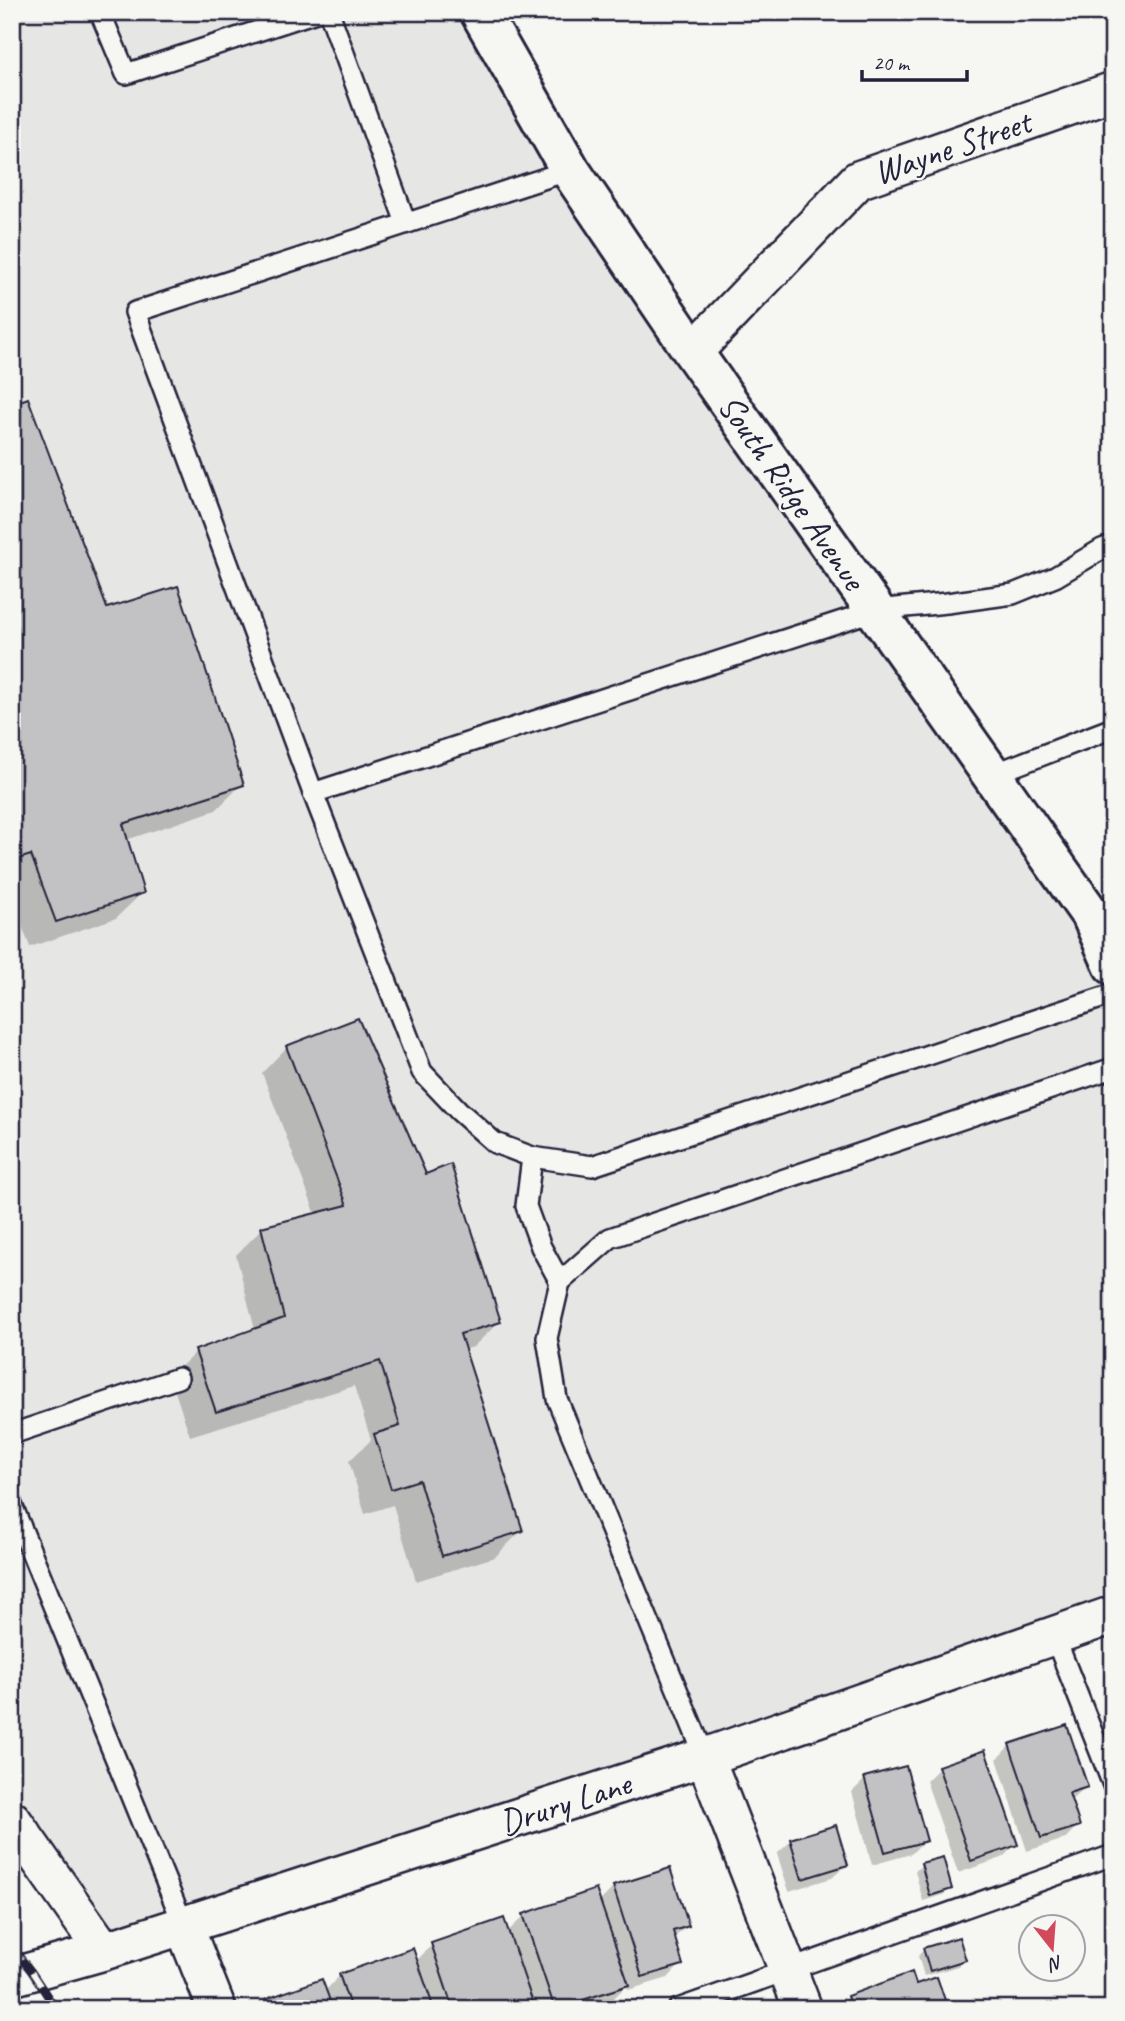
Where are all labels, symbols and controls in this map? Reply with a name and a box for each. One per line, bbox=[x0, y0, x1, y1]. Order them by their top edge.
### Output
scale bar bbox=[862, 38, 968, 82]
text: 20 m bbox=[873, 50, 911, 76]
street label: Wayne Street bbox=[868, 98, 1040, 195]
street label: South Ridge Avenue bbox=[708, 386, 877, 601]
street label: Drury Lane bbox=[494, 1760, 639, 1845]
north arrow bbox=[1016, 1912, 1086, 1982]
text: N bbox=[1044, 1950, 1066, 1977]

